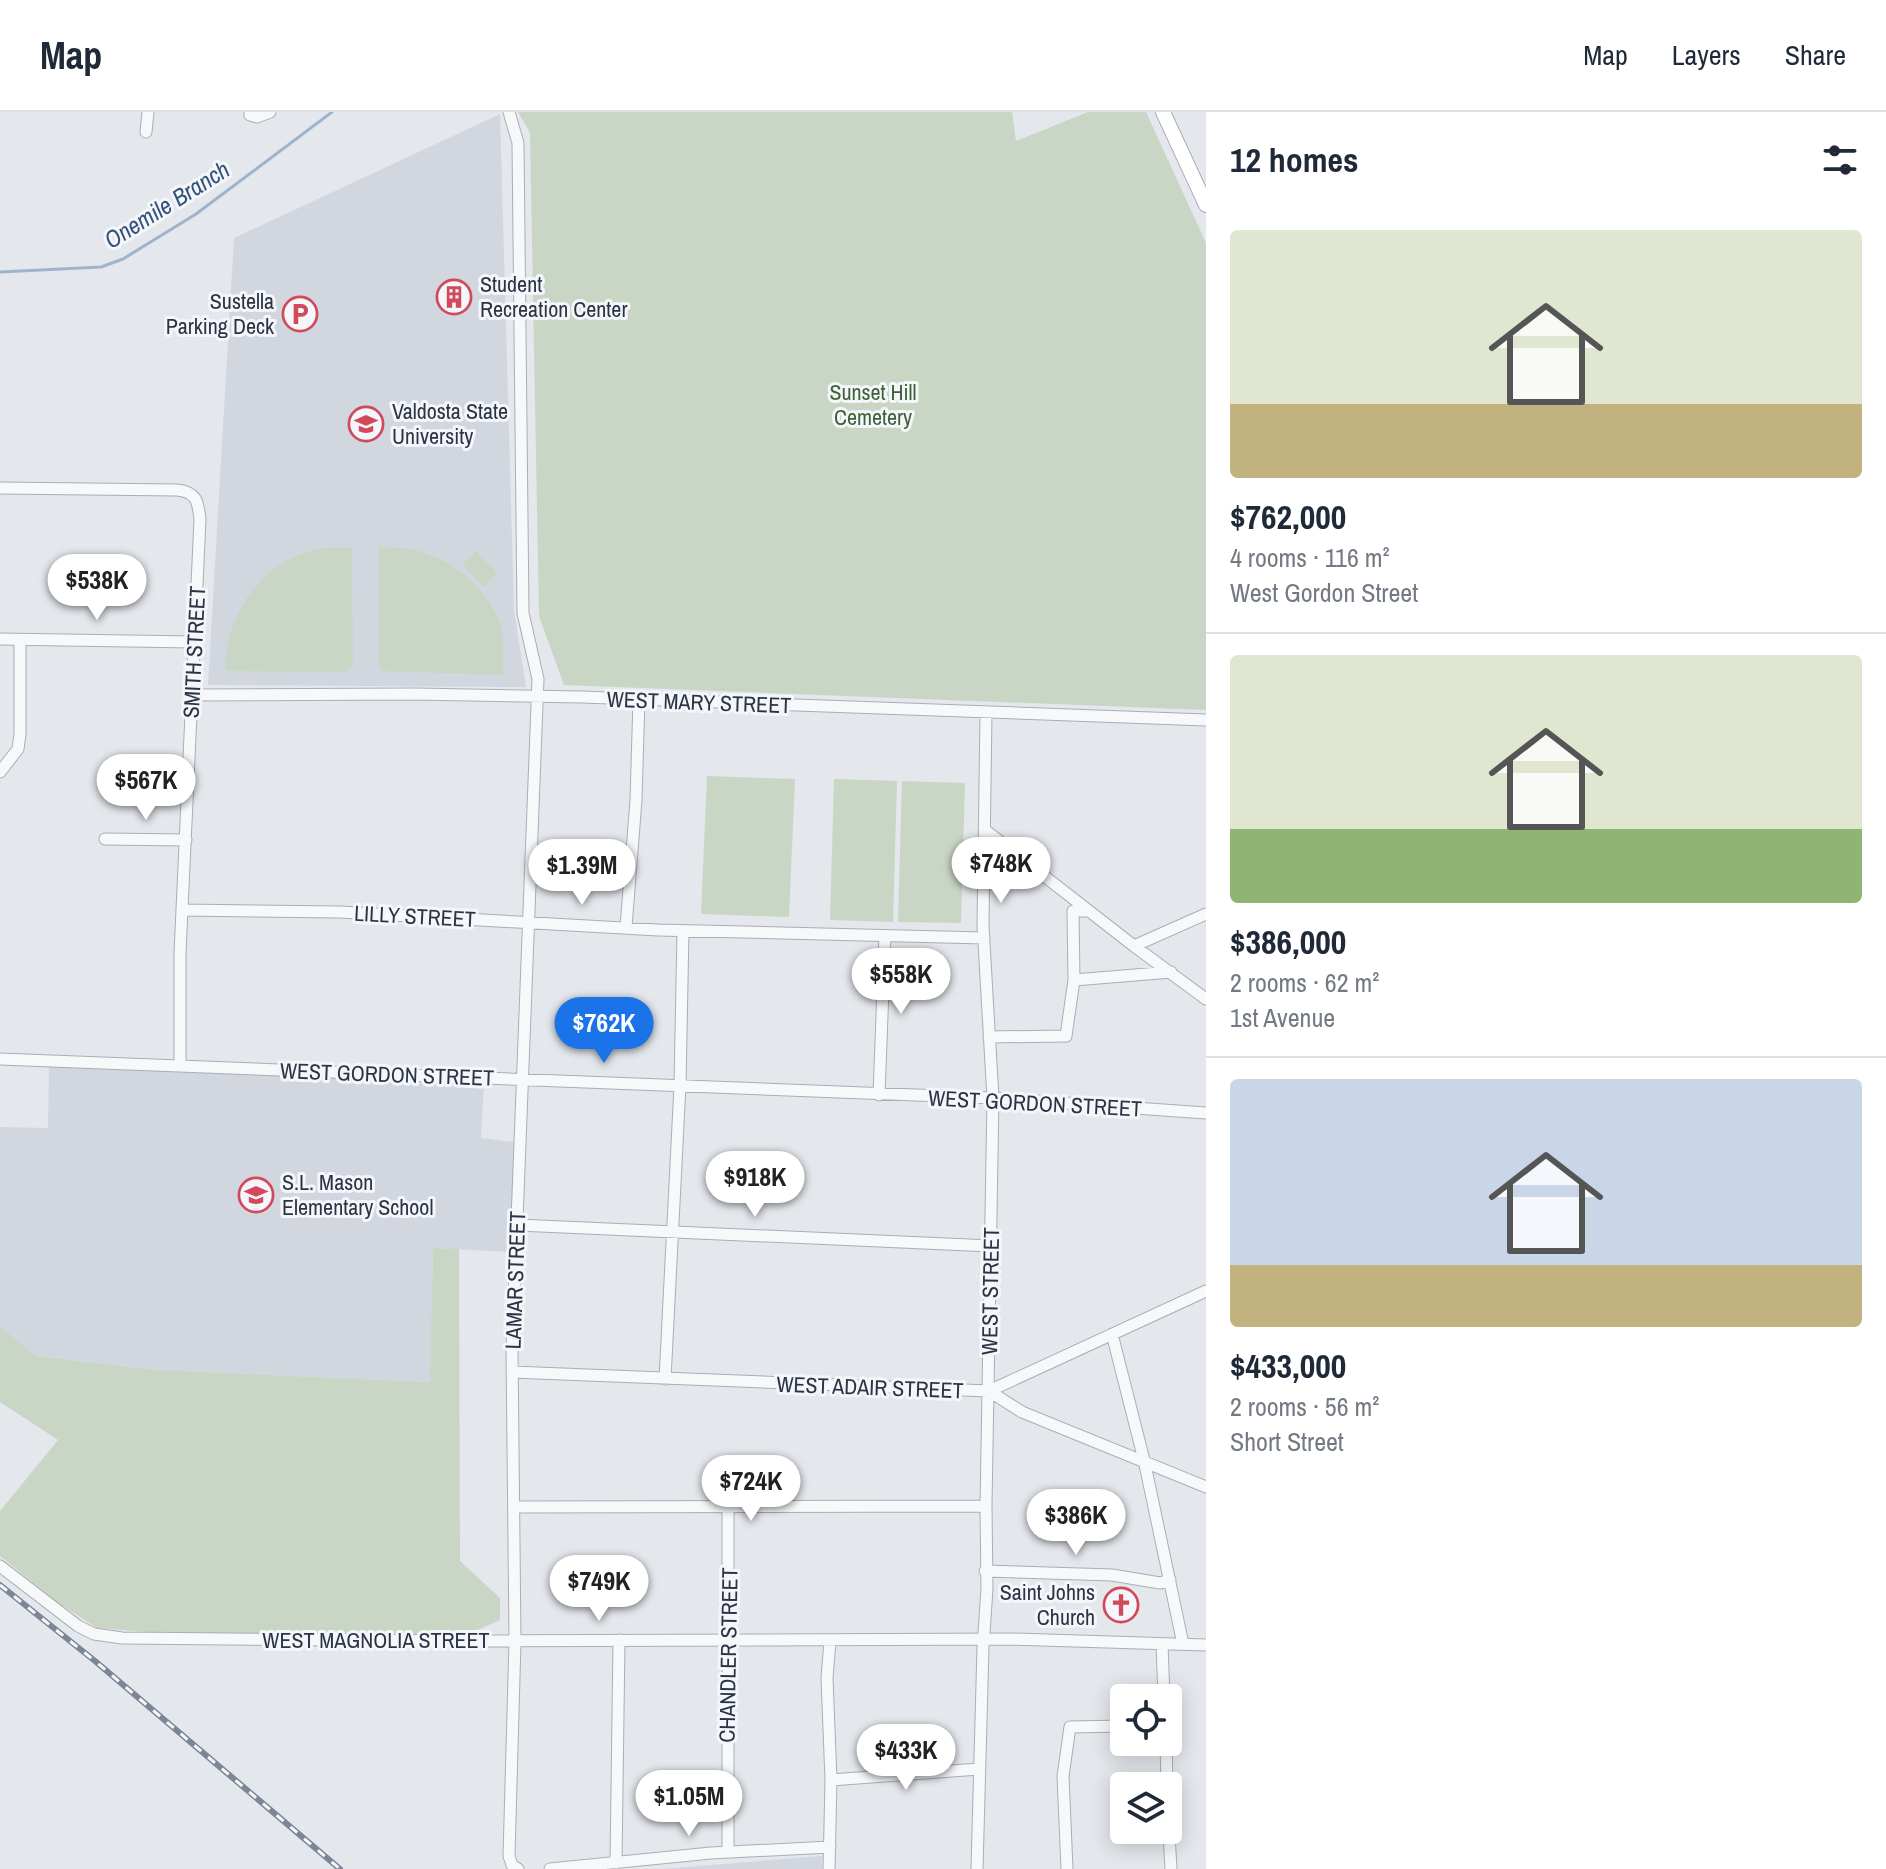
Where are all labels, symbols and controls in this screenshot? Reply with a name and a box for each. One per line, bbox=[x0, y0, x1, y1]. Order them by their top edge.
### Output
text: Map bbox=[40, 30, 102, 81]
text: Map bbox=[1583, 36, 1628, 74]
text: Layers bbox=[1672, 36, 1741, 74]
text: Share bbox=[1785, 36, 1846, 74]
text: 12 homes bbox=[1230, 137, 1359, 183]
icon: filters bbox=[1818, 138, 1862, 182]
water label: Onemile Branch bbox=[98, 153, 235, 255]
place label: Student Recreation Center bbox=[480, 269, 627, 324]
building icon: Student Recreation Center bbox=[435, 278, 473, 316]
icon: home bbox=[1474, 282, 1618, 426]
place label: Sustella Parking Deck bbox=[166, 286, 275, 341]
parking icon: Sustella Parking Deck bbox=[281, 295, 319, 333]
park label: Sunset Hill Cemetery bbox=[829, 377, 917, 432]
place label: Valdosta State University bbox=[392, 396, 508, 451]
school or university icon: Valdosta State University bbox=[347, 405, 385, 443]
text: $762,000 bbox=[1230, 494, 1346, 540]
text: 4 rooms · 116 m² bbox=[1230, 540, 1390, 575]
pin: $538K bbox=[41, 554, 153, 622]
text: $538K bbox=[66, 562, 128, 597]
text: West Gordon Street bbox=[1230, 575, 1418, 610]
street label: SMITH STREET bbox=[176, 585, 212, 719]
street label: WEST MARY STREET bbox=[606, 684, 792, 720]
icon: home bbox=[1474, 707, 1618, 851]
pin: $567K bbox=[90, 754, 202, 822]
text: $567K bbox=[115, 762, 177, 797]
pin: $748K bbox=[945, 837, 1057, 905]
pin: $1.39M bbox=[517, 839, 647, 907]
text: $748K bbox=[970, 845, 1032, 880]
text: $1.39M bbox=[546, 847, 618, 882]
street label: LILLY STREET bbox=[353, 898, 477, 934]
text: $386,000 bbox=[1230, 919, 1346, 965]
pin: $558K bbox=[845, 948, 957, 1016]
text: $558K bbox=[870, 956, 932, 991]
text: 2 rooms · 62 m² bbox=[1230, 965, 1379, 1000]
pin: $762K bbox=[548, 997, 660, 1065]
text: 1st Avenue bbox=[1230, 1000, 1335, 1035]
text: $762K bbox=[573, 1005, 635, 1040]
street label: WEST GORDON STREET bbox=[279, 1055, 495, 1093]
street label: WEST GORDON STREET bbox=[927, 1082, 1143, 1124]
icon: home bbox=[1474, 1131, 1618, 1275]
pin: $918K bbox=[699, 1151, 811, 1219]
text: $918K bbox=[724, 1159, 786, 1194]
place label: S.L. Mason Elementary School bbox=[282, 1167, 433, 1222]
school or university icon: S.L. Mason Elementary School bbox=[237, 1176, 275, 1214]
street label: LAMAR STREET bbox=[498, 1210, 532, 1350]
street label: WEST STREET bbox=[974, 1227, 1006, 1355]
text: $433,000 bbox=[1230, 1343, 1346, 1389]
street label: WEST ADAIR STREET bbox=[776, 1369, 964, 1405]
text: 2 rooms · 56 m² bbox=[1230, 1389, 1379, 1424]
text: Short Street bbox=[1230, 1424, 1344, 1459]
pin: $724K bbox=[695, 1455, 807, 1523]
text: $724K bbox=[720, 1463, 782, 1498]
pin: $386K bbox=[1020, 1489, 1132, 1557]
text: $386K bbox=[1045, 1497, 1107, 1532]
pin: $749K bbox=[543, 1555, 655, 1623]
text: $749K bbox=[568, 1563, 630, 1598]
street label: CHANDLER STREET bbox=[711, 1567, 745, 1743]
place label: Saint Johns Church bbox=[1000, 1577, 1095, 1632]
church icon: Saint Johns Church bbox=[1102, 1586, 1140, 1624]
street label: WEST MAGNOLIA STREET bbox=[262, 1625, 490, 1655]
map controls bbox=[1110, 1684, 1182, 1844]
button: locate bbox=[1110, 1684, 1182, 1756]
pin: $433K bbox=[850, 1724, 962, 1792]
text: $433K bbox=[875, 1732, 937, 1767]
pin: $1.05M bbox=[624, 1770, 754, 1838]
button: layers bbox=[1110, 1772, 1182, 1844]
text: $1.05M bbox=[653, 1778, 725, 1813]

